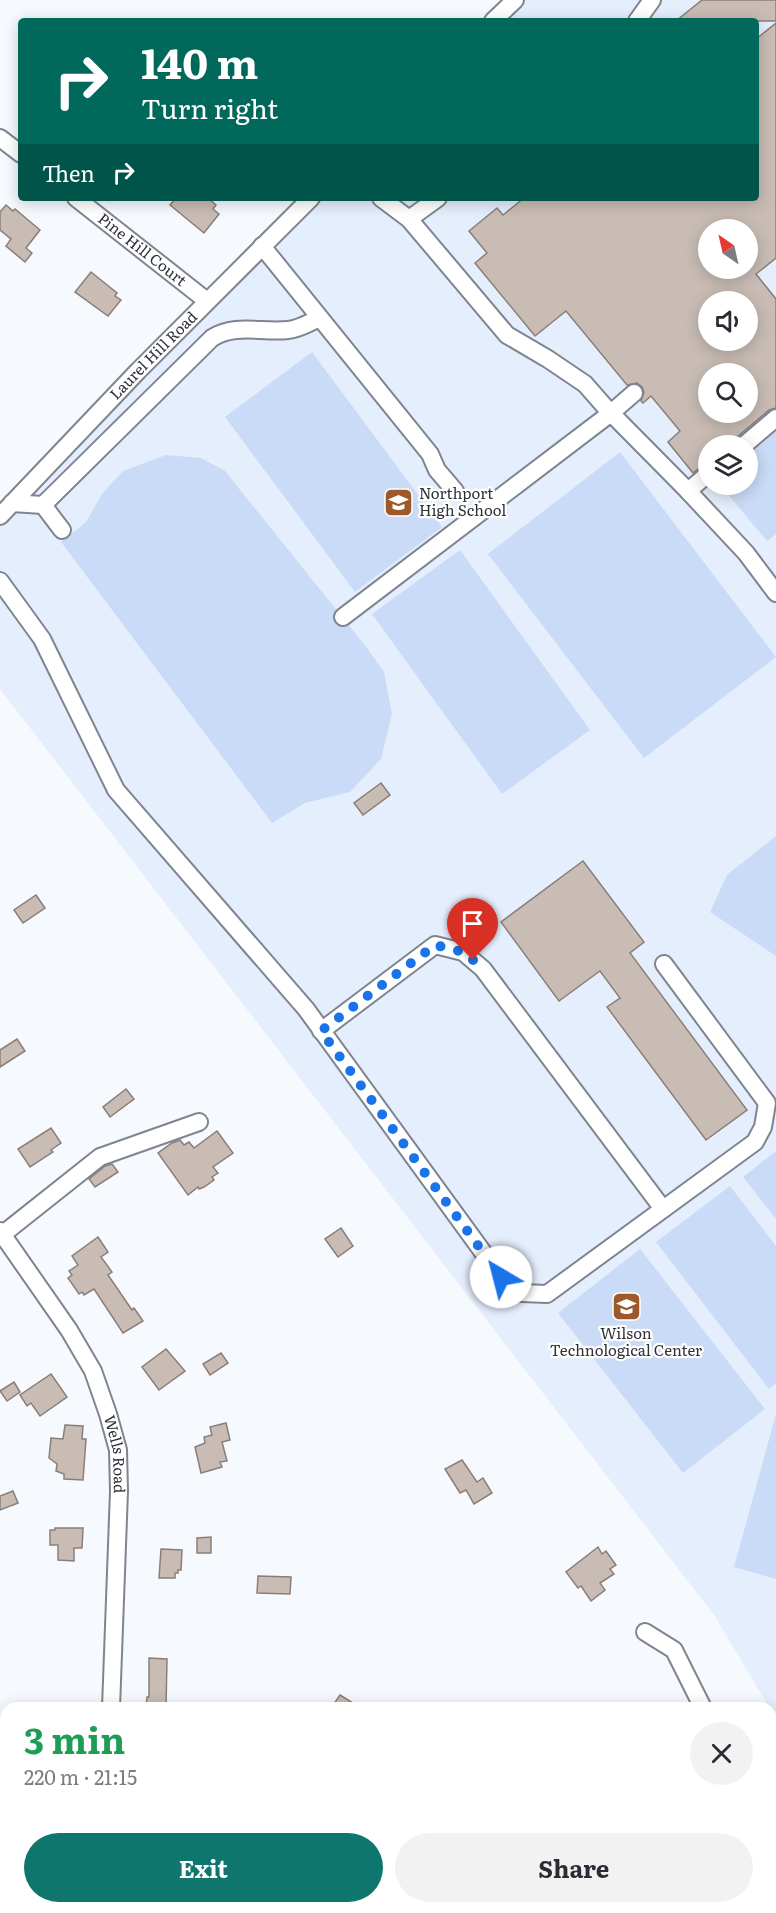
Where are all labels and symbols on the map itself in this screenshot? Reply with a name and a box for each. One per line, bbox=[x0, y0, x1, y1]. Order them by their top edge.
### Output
street label: Pine Hill Court bbox=[94, 207, 192, 291]
north arrow bbox=[698, 219, 758, 279]
street label: Laurel Hill Road bbox=[103, 305, 202, 404]
place label: Northport High School bbox=[419, 481, 506, 521]
school or university icon: Northport High School bbox=[382, 487, 414, 519]
pin bbox=[447, 898, 498, 960]
position arrow bbox=[469, 1245, 533, 1309]
school or university icon: Wilson Technological Center bbox=[610, 1291, 642, 1323]
place label: Wilson Technological Center bbox=[550, 1321, 702, 1361]
street label: Wells Road bbox=[99, 1412, 132, 1494]

